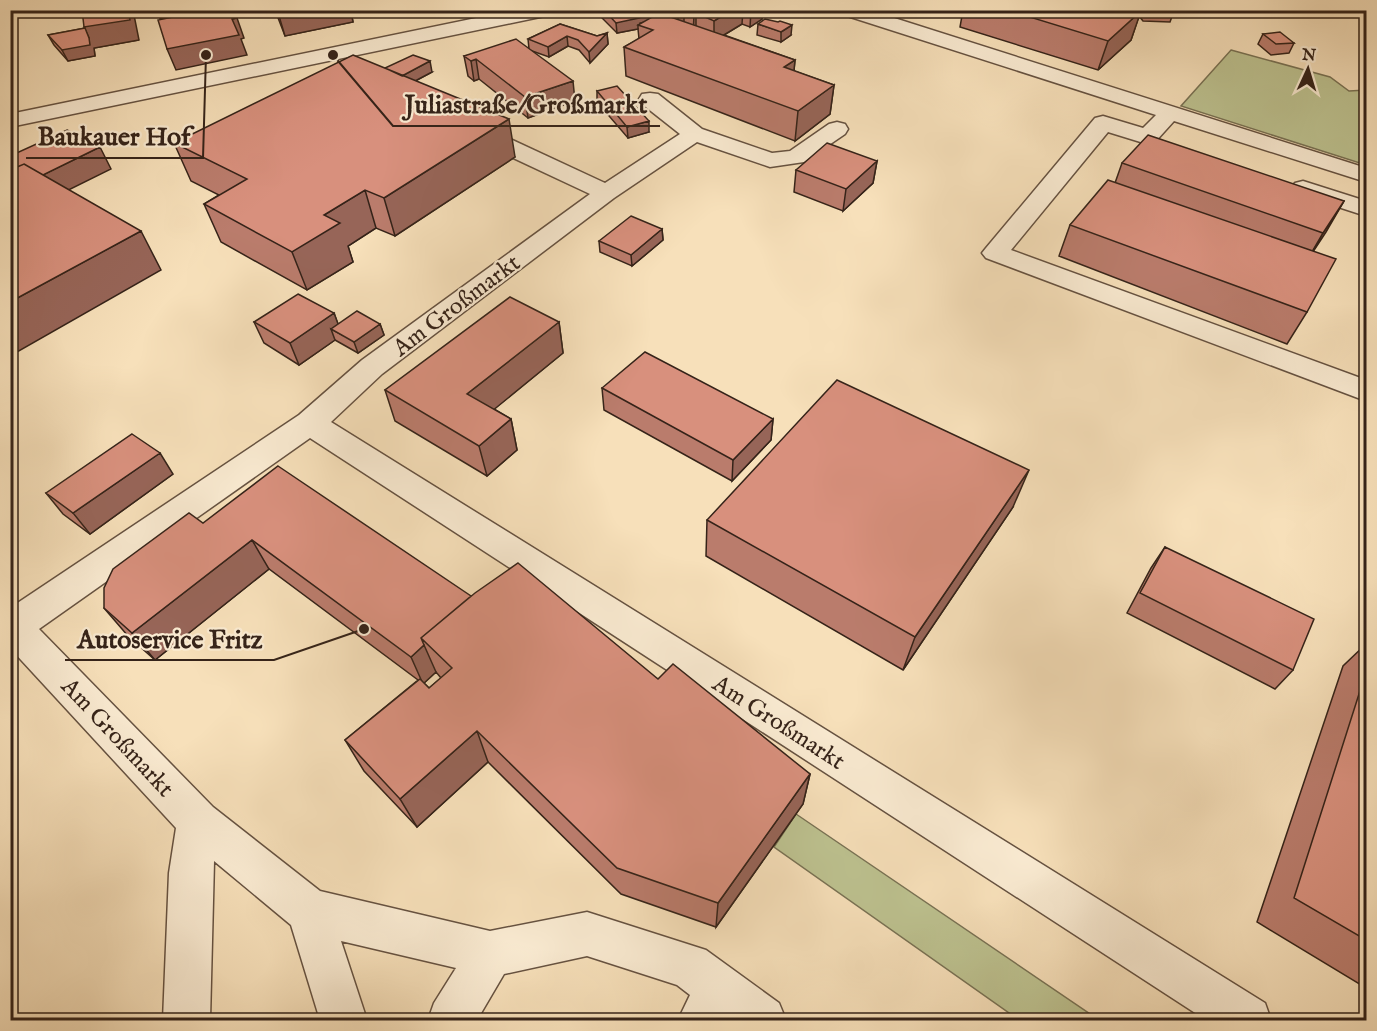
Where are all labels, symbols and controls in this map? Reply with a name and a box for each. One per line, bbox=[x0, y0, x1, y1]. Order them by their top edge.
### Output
north arrow bbox=[1278, 39, 1338, 99]
text: N bbox=[1300, 46, 1317, 67]
callout: Juliastraße/Großmarkt bbox=[393, 82, 660, 126]
text: Juliastraße/Großmarkt bbox=[401, 89, 648, 122]
callout: Baukauer Hof bbox=[26, 114, 203, 158]
text: Baukauer Hof bbox=[38, 121, 195, 154]
street label: Am Großmarkt bbox=[386, 248, 527, 365]
callout: Autoservice Fritz bbox=[65, 616, 274, 660]
text: Autoservice Fritz bbox=[76, 624, 263, 657]
street label: Am Großmarkt bbox=[705, 668, 850, 778]
street label: Am Großmarkt bbox=[53, 671, 180, 804]

